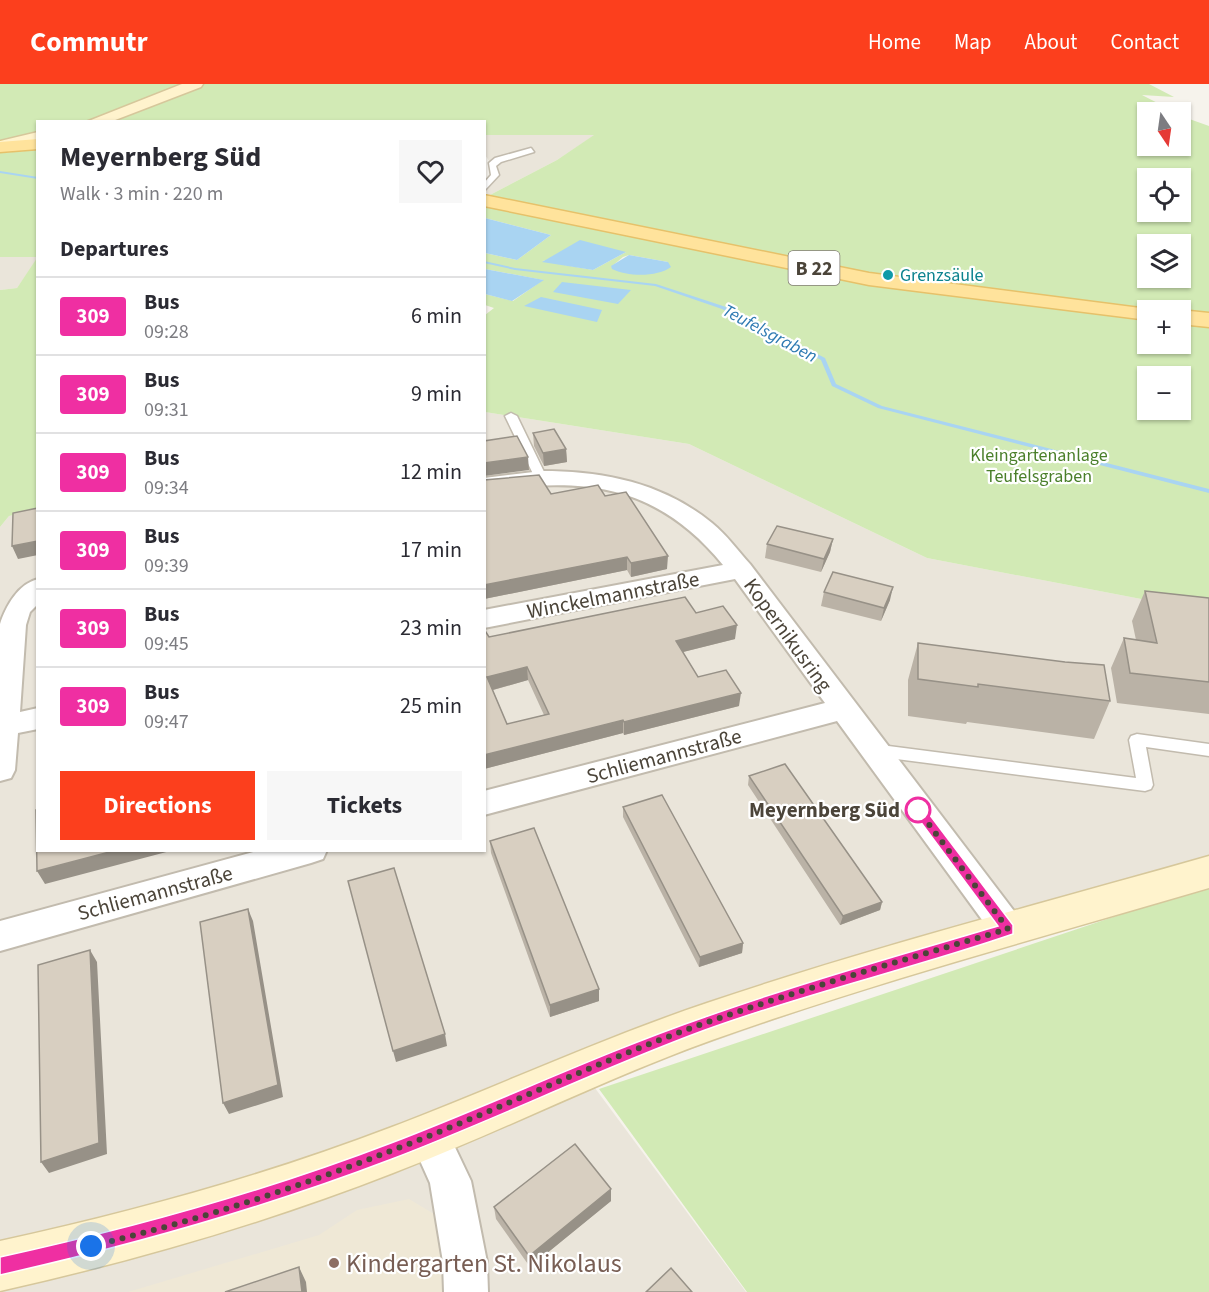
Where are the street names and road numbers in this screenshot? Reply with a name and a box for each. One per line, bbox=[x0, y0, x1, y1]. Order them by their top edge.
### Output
road number: B 22 bbox=[788, 251, 840, 285]
street label: Winckelmannstraße bbox=[524, 564, 702, 626]
street label: Kopernikusring bbox=[736, 572, 840, 698]
street label: Schliemannstraße bbox=[583, 721, 745, 791]
street label: Schliemannstraße bbox=[74, 858, 236, 928]

